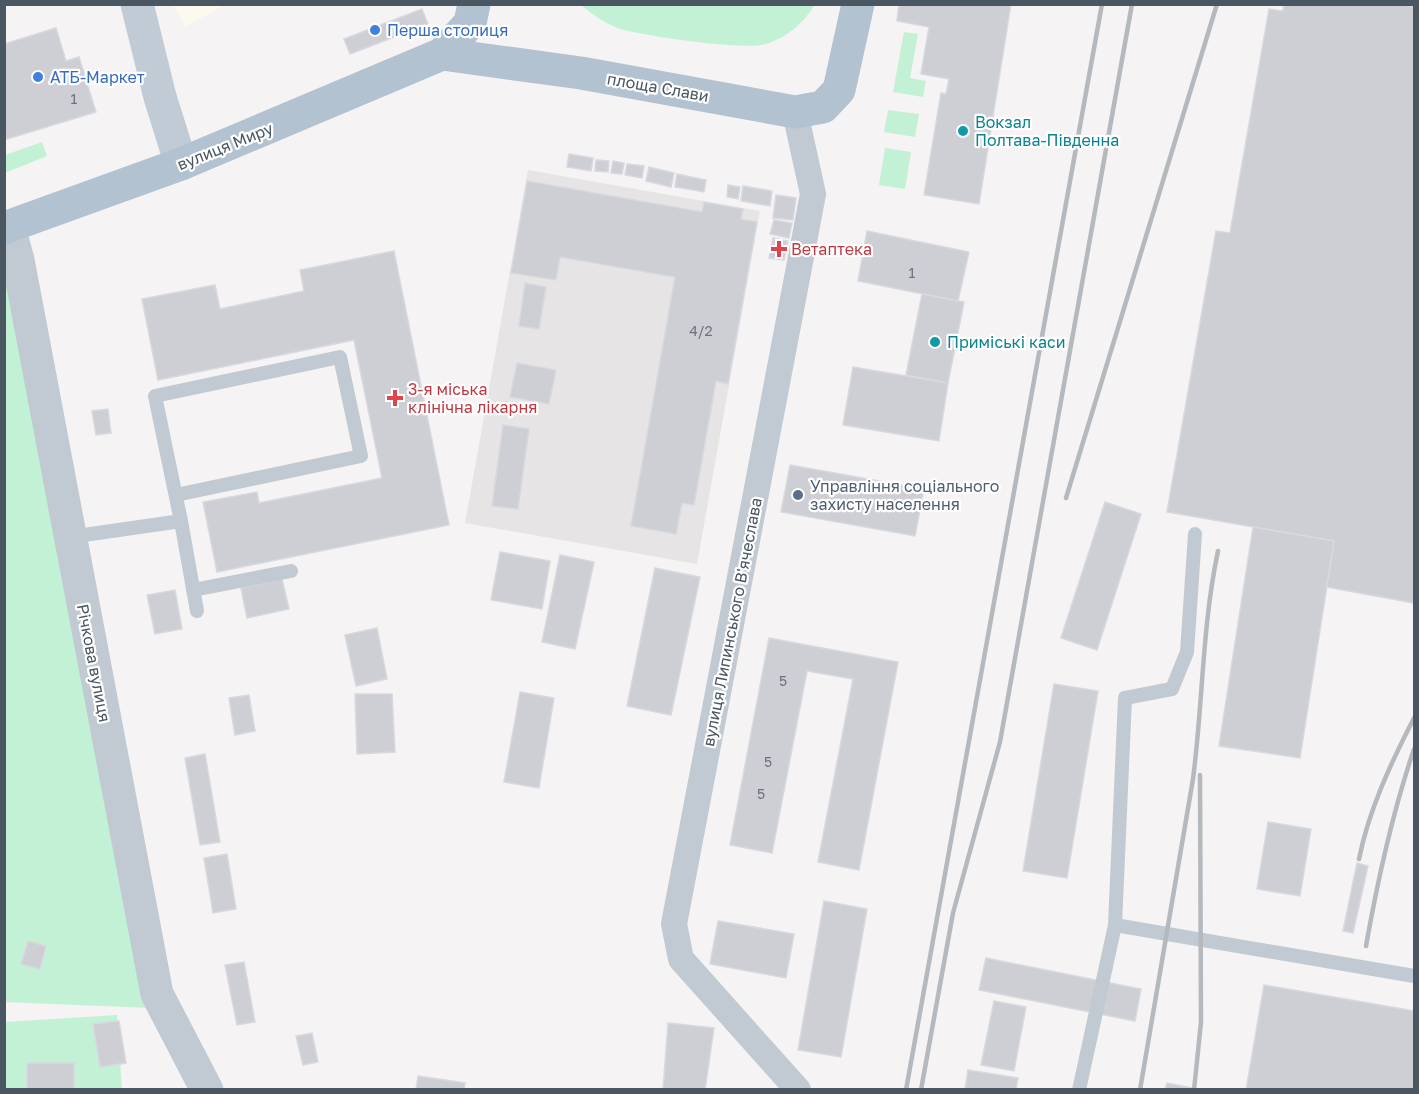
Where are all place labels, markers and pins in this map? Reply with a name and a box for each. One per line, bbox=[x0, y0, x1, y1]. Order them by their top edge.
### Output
place label: Перша столиця bbox=[387, 20, 508, 40]
marker: Перша столиця bbox=[368, 23, 382, 37]
place label: АТБ-Маркет bbox=[50, 67, 145, 87]
marker: АТБ-Маркет bbox=[31, 70, 45, 84]
place label: Вокзал Полтава-Південна bbox=[975, 112, 1119, 150]
marker: Вокзал Полтава-Південна bbox=[956, 124, 970, 138]
place label: Ветаптека bbox=[791, 239, 872, 259]
marker: Ветаптека bbox=[772, 242, 786, 256]
place label: Приміські каси bbox=[947, 332, 1066, 352]
marker: Приміські каси bbox=[928, 335, 942, 349]
place label: 3-я міська клінічна лікарня bbox=[408, 379, 537, 417]
marker: 3-я міська клінічна лікарня bbox=[386, 389, 404, 407]
place label: Управління соціального захисту населення bbox=[810, 476, 999, 514]
marker: Управління соціального захисту населення bbox=[791, 488, 805, 502]

